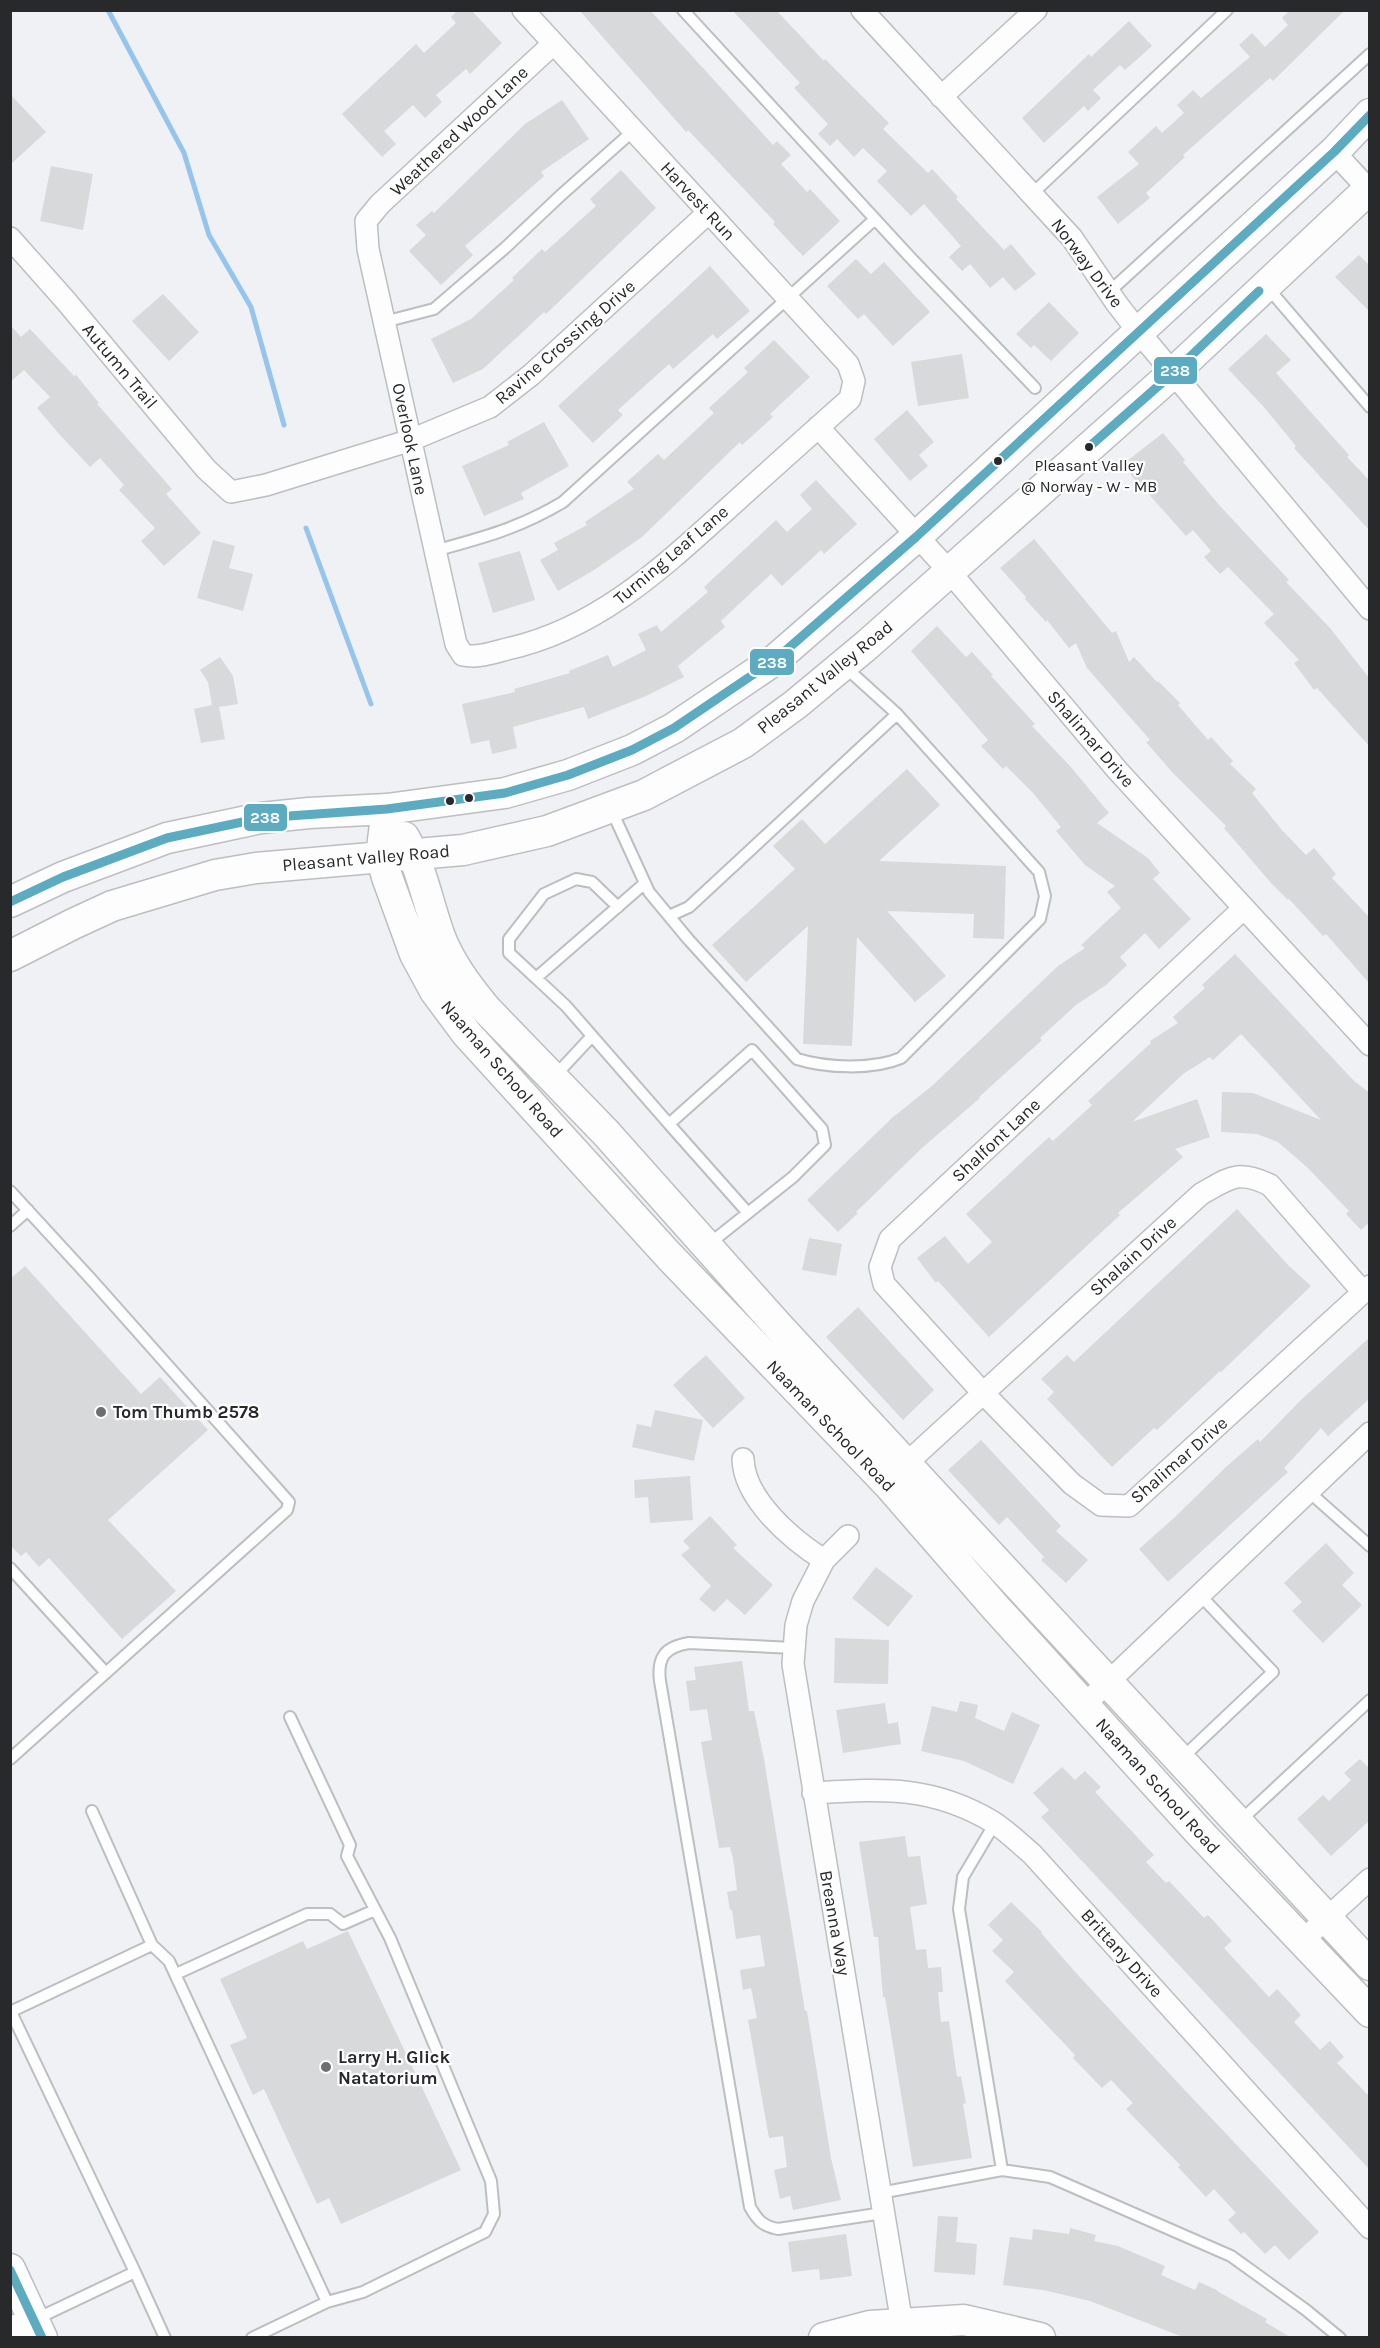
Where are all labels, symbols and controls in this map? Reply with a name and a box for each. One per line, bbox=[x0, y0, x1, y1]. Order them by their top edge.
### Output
street label: Weathered Wood Lane bbox=[385, 61, 533, 201]
street label: Harvest Run bbox=[656, 157, 740, 245]
street label: Norway Drive bbox=[1046, 214, 1128, 312]
street label: Ravine Crossing Drive bbox=[490, 275, 640, 409]
street label: Autumn Trail bbox=[78, 319, 162, 413]
line badge: 238 bbox=[1153, 356, 1198, 385]
text: 238 bbox=[1160, 361, 1190, 380]
street label: Overlook Lane bbox=[387, 381, 433, 497]
marker: Pleasant Valley @ Norway - W - MB bbox=[1083, 441, 1095, 453]
unlabelled marker bbox=[992, 455, 1004, 467]
place label: Pleasant Valley @ Norway - W - MB bbox=[1021, 456, 1157, 496]
street label: Turning Leaf Lane bbox=[609, 501, 733, 609]
street label: Pleasant Valley Road bbox=[753, 615, 897, 739]
line badge: 238 bbox=[749, 648, 795, 676]
text: 238 bbox=[757, 653, 787, 672]
street label: Shalimar Drive bbox=[1043, 686, 1139, 792]
unlabelled marker bbox=[463, 792, 475, 804]
unlabelled marker bbox=[444, 795, 456, 807]
line badge: 238 bbox=[243, 803, 288, 832]
text: 238 bbox=[250, 808, 280, 827]
street label: Pleasant Valley Road bbox=[281, 840, 451, 876]
street label: Naaman School Road bbox=[436, 996, 568, 1142]
street label: Shalfont Lane bbox=[947, 1093, 1045, 1187]
street label: Shalain Drive bbox=[1085, 1211, 1181, 1301]
street label: Naaman School Road bbox=[762, 1355, 900, 1497]
place label: Tom Thumb 2578 bbox=[113, 1401, 259, 1423]
marker: Tom Thumb 2578 bbox=[94, 1405, 108, 1419]
street label: Shalimar Drive bbox=[1126, 1412, 1232, 1508]
street label: Naaman School Road bbox=[1091, 1713, 1225, 1859]
street label: Breanna Way bbox=[815, 1869, 855, 1978]
street label: Brittany Drive bbox=[1076, 1904, 1168, 2002]
place label: Larry H. Glick Natatorium bbox=[338, 2046, 450, 2089]
marker: Larry H. Glick Natatorium bbox=[319, 2060, 333, 2074]

